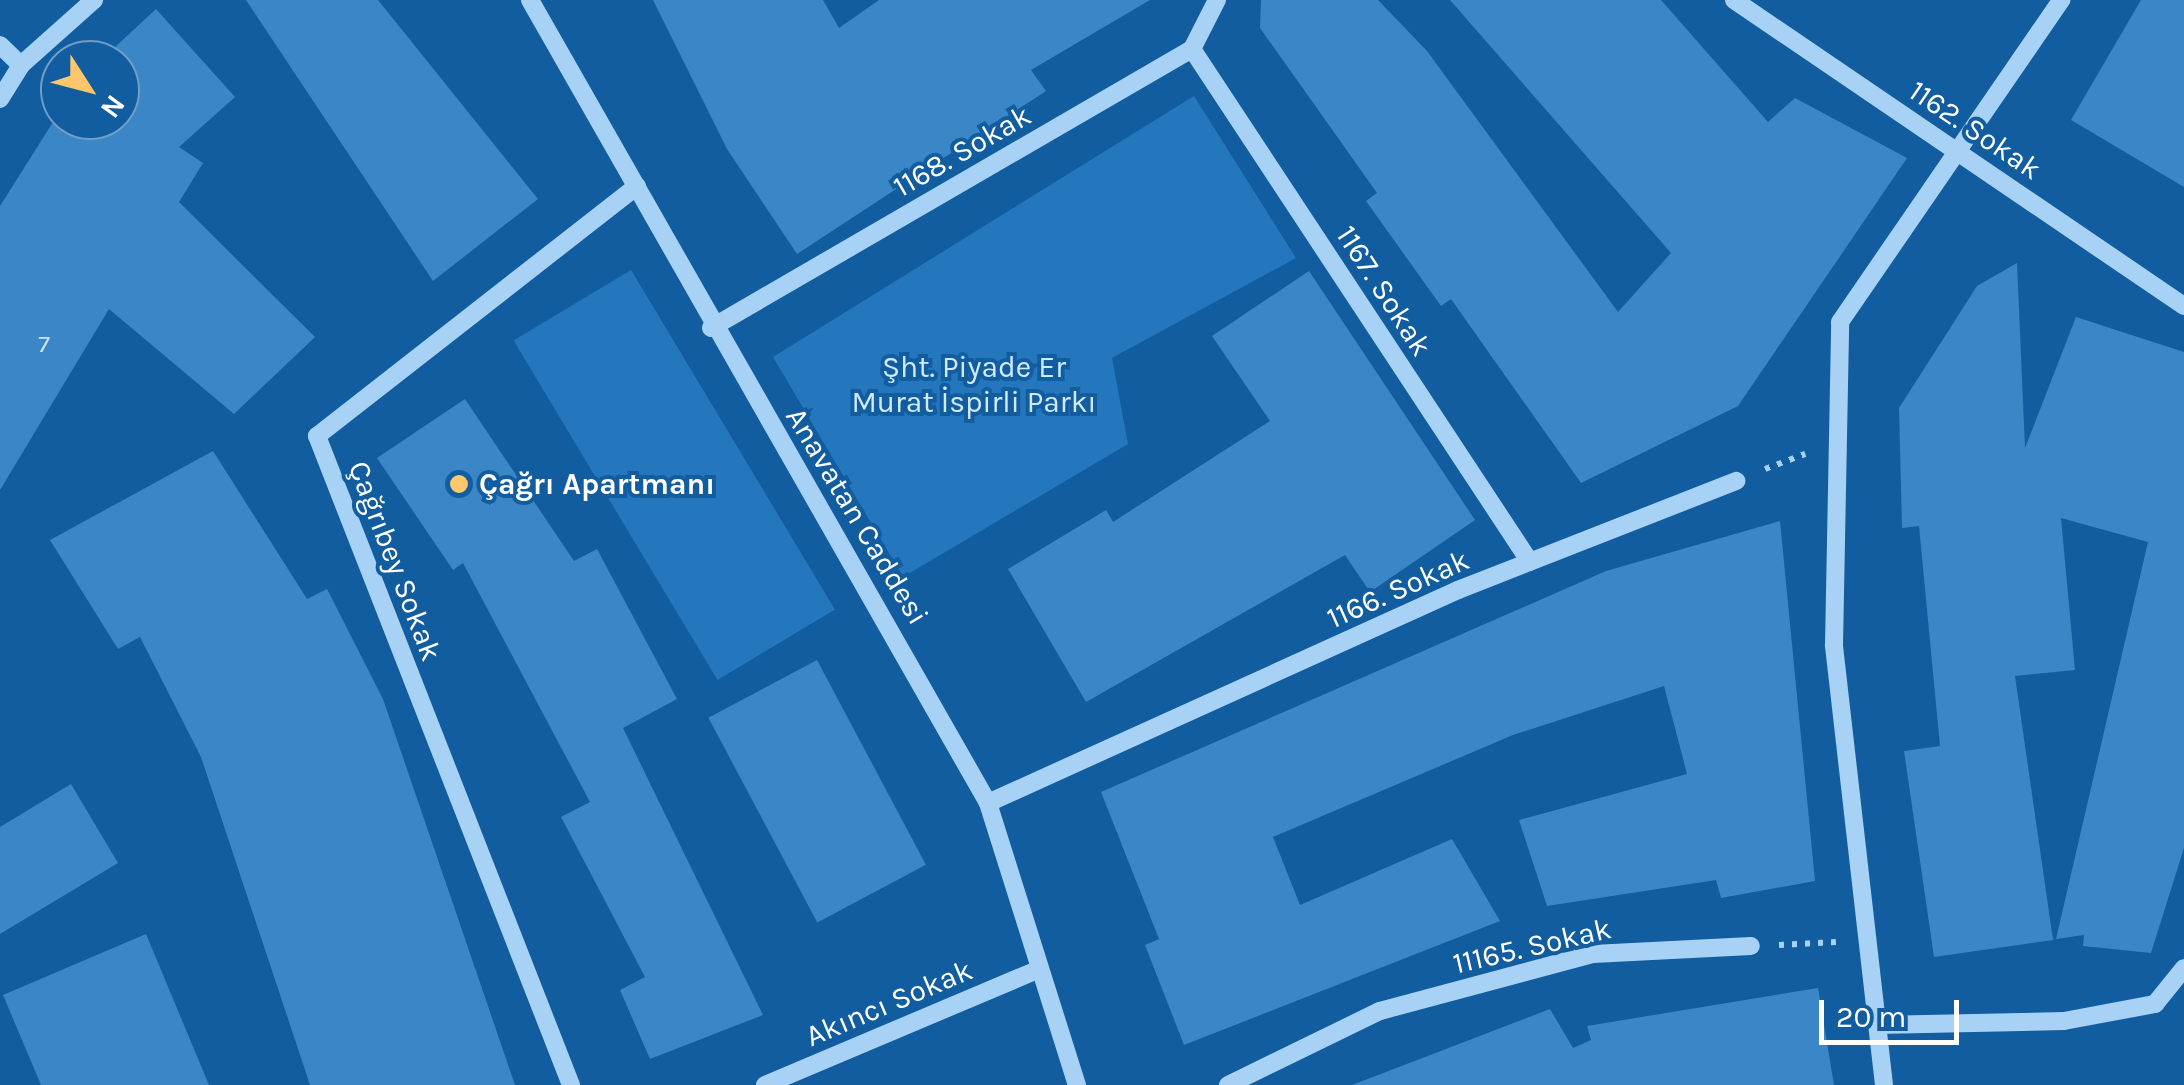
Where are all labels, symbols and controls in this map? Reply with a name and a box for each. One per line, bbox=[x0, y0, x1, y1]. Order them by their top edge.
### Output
north arrow bbox=[40, 40, 140, 140]
street label: 1162. Sokak bbox=[1902, 73, 2048, 187]
text: N bbox=[94, 89, 132, 125]
street label: 1168. Sokak bbox=[887, 97, 1037, 205]
street label: 1167. Sokak bbox=[1328, 219, 1440, 363]
house number: 7 bbox=[38, 329, 50, 359]
park label: Şht. Piyade Er Murat İspirli Parkı bbox=[851, 349, 1097, 420]
street label: Anavatan Caddesi bbox=[778, 401, 936, 631]
street label: Çağrıbey Sokak bbox=[340, 456, 450, 666]
place label: Çağrı Apartmanı bbox=[479, 466, 715, 502]
marker: Çağrı Apartmanı bbox=[448, 473, 470, 495]
street label: 1166. Sokak bbox=[1321, 542, 1475, 636]
street label: 11165. Sokak bbox=[1449, 910, 1615, 982]
street label: Akıncı Sokak bbox=[800, 952, 978, 1054]
scale bar bbox=[1824, 980, 1964, 1042]
text: 20 m bbox=[1836, 999, 1906, 1035]

